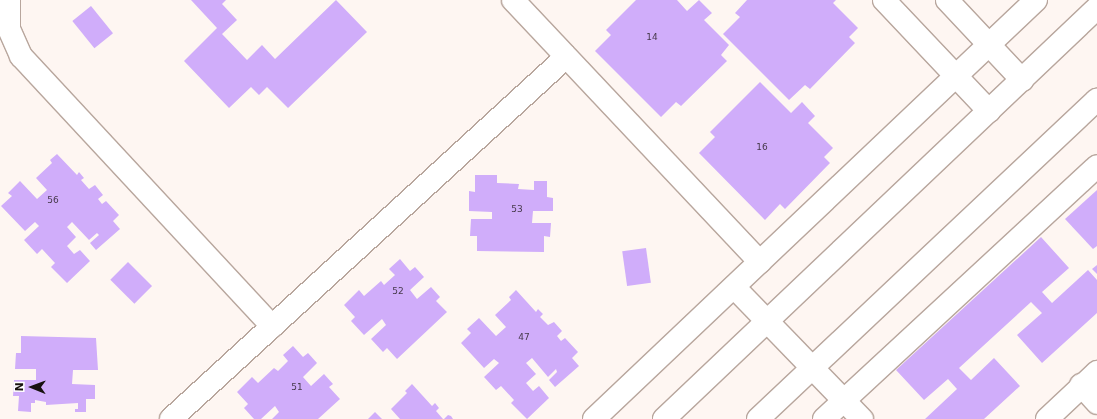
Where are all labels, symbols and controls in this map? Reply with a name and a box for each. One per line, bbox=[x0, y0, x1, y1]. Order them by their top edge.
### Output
house number: 14 bbox=[646, 32, 658, 42]
house number: 16 bbox=[756, 142, 768, 152]
house number: 56 bbox=[47, 195, 59, 205]
house number: 53 bbox=[511, 204, 523, 214]
house number: 52 bbox=[392, 286, 404, 296]
house number: 47 bbox=[518, 332, 530, 342]
north arrow bbox=[12, 367, 52, 407]
text: N bbox=[13, 382, 26, 392]
house number: 51 bbox=[291, 382, 303, 392]

